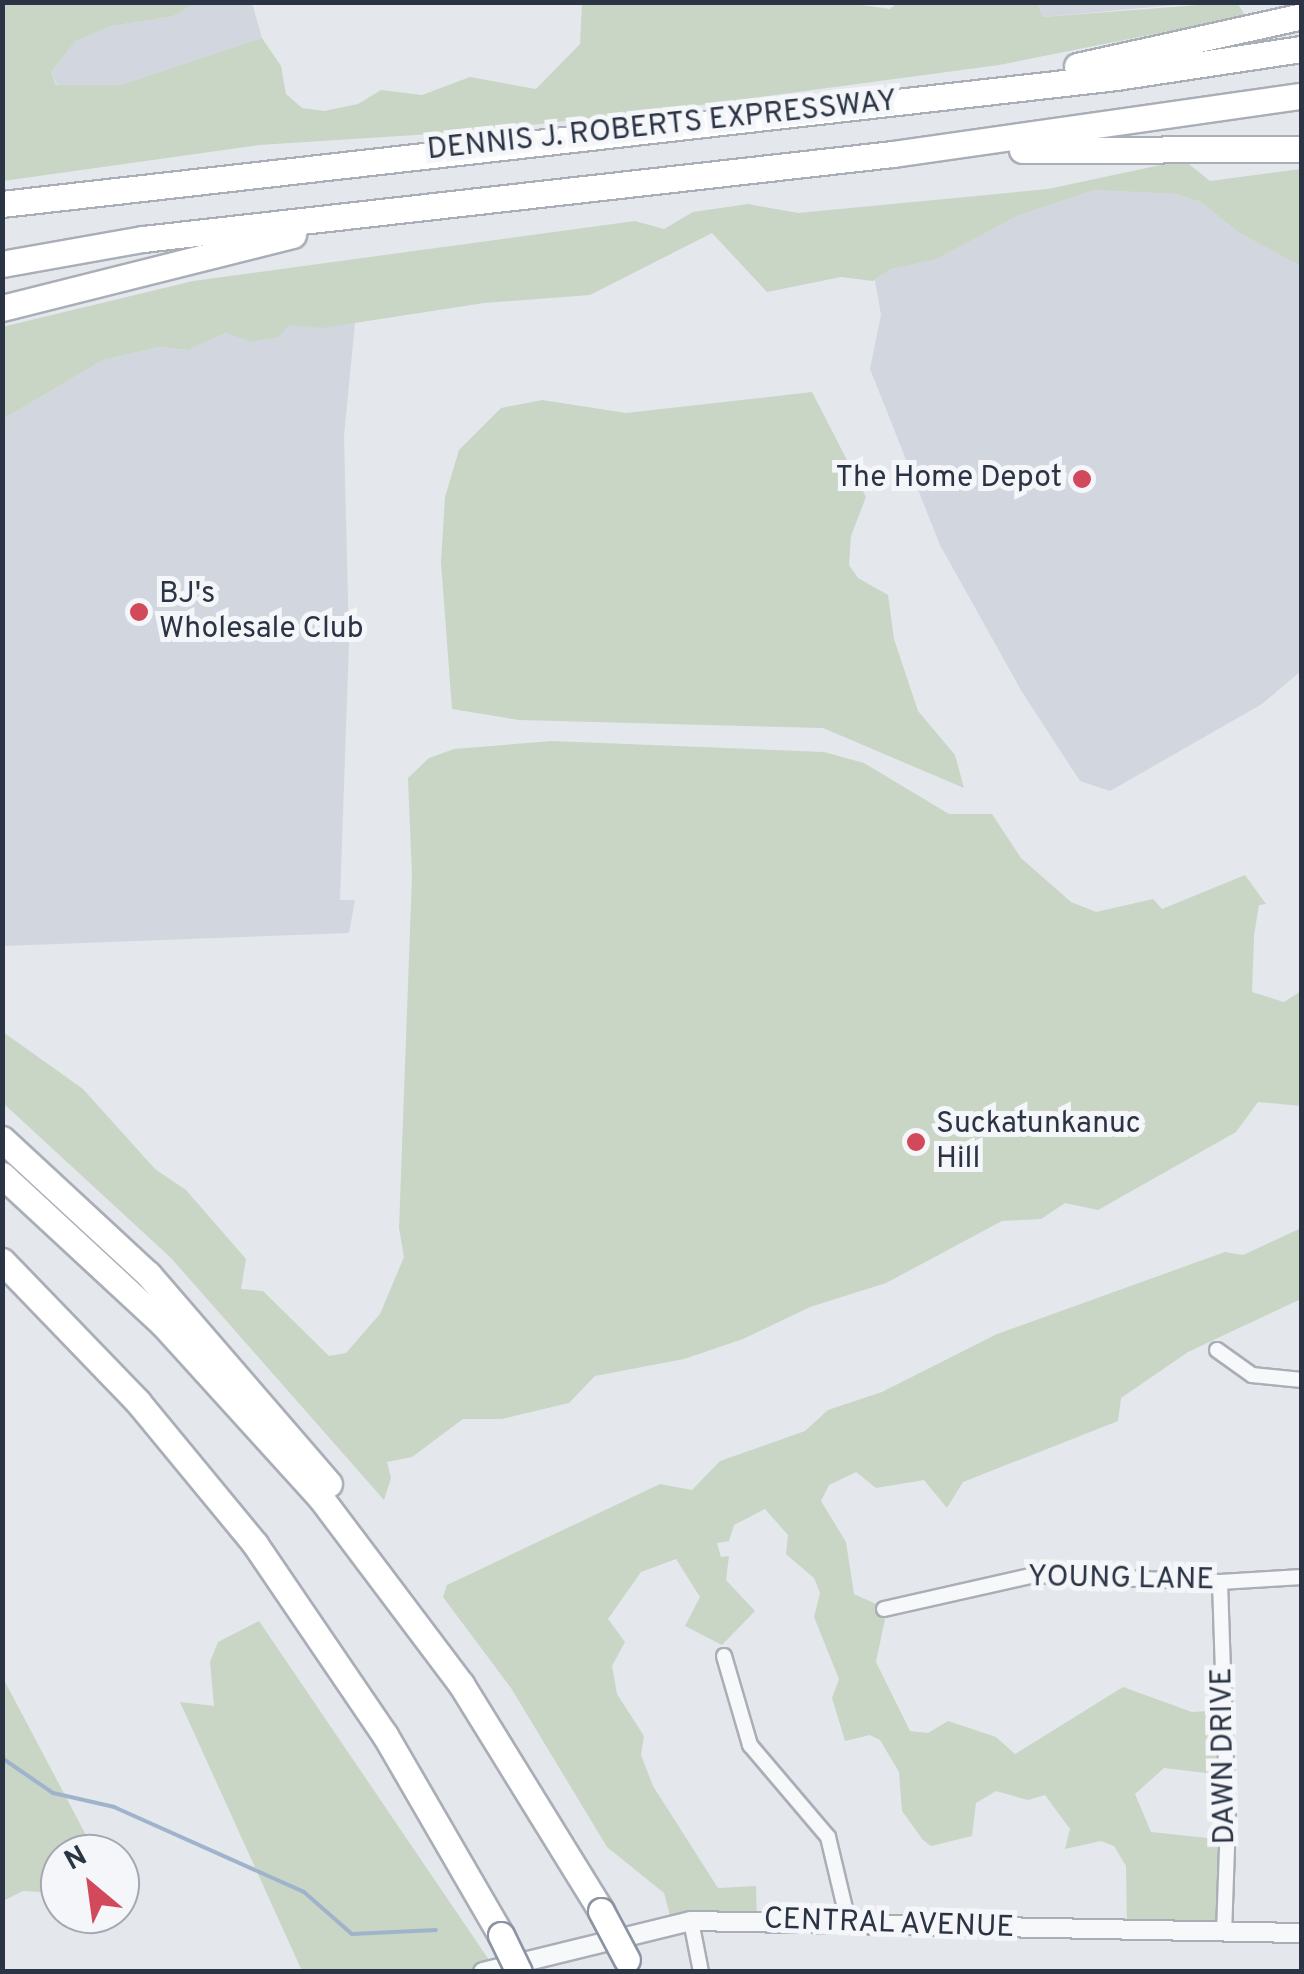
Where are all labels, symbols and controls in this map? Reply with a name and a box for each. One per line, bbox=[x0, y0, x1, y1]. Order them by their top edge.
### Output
street label: DENNIS J. ROBERTS EXPRESSWAY bbox=[425, 84, 899, 170]
place label: The Home Depot bbox=[835, 461, 1062, 497]
marker: The Home Depot bbox=[1071, 468, 1093, 490]
place label: BJ's Wholesale Club bbox=[159, 577, 364, 648]
marker: BJ's Wholesale Club bbox=[128, 601, 150, 623]
place label: Suckatunkanuc Hill bbox=[936, 1107, 1141, 1178]
marker: Suckatunkanuc Hill bbox=[905, 1131, 927, 1153]
street label: YOUNG LANE bbox=[1028, 1560, 1214, 1600]
street label: DAWN DRIVE bbox=[1205, 1667, 1245, 1845]
north arrow bbox=[40, 1834, 140, 1934]
text: N bbox=[59, 1839, 94, 1880]
street label: CENTRAL AVENUE bbox=[762, 1903, 1016, 1947]

